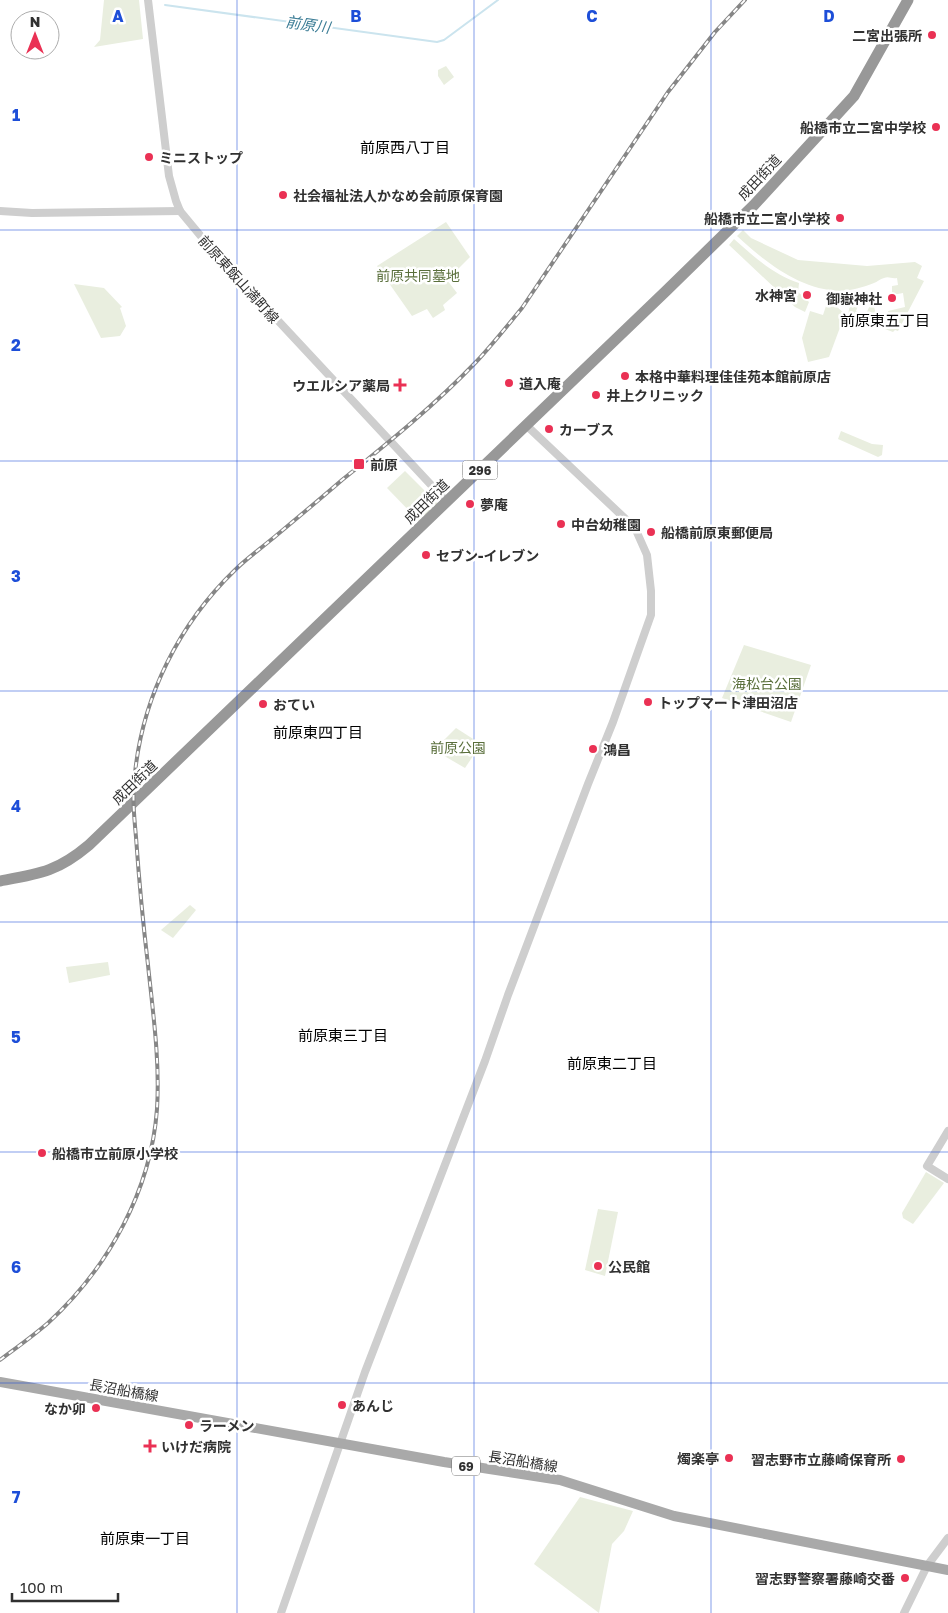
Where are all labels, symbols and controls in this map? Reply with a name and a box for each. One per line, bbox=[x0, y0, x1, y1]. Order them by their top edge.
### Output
text: A bbox=[112, 6, 124, 26]
text: B bbox=[350, 6, 362, 26]
text: C bbox=[586, 6, 598, 26]
text: D bbox=[823, 6, 835, 26]
north arrow bbox=[10, 10, 60, 60]
water label: 前原川 bbox=[284, 12, 334, 36]
text: N bbox=[30, 13, 40, 30]
place label: 二宮出張所 bbox=[852, 27, 922, 44]
marker: 二宮出張所 bbox=[926, 29, 938, 41]
text: 1 bbox=[12, 105, 20, 125]
place label: 船橋市立二宮中学校 bbox=[800, 119, 926, 136]
marker: 船橋市立二宮中学校 bbox=[930, 121, 942, 133]
district label: 前原西八丁目 bbox=[360, 138, 450, 156]
place label: ミニストップ bbox=[159, 149, 243, 166]
marker: ミニストップ bbox=[143, 151, 155, 163]
street label: 成田街道 bbox=[734, 151, 784, 203]
place label: 社会福祉法人かなめ会前原保育園 bbox=[293, 187, 503, 204]
marker: 社会福祉法人かなめ会前原保育園 bbox=[277, 189, 289, 201]
place label: 船橋市立二宮小学校 bbox=[704, 210, 830, 227]
marker: 船橋市立二宮小学校 bbox=[834, 212, 846, 224]
street label: 前原東飯山満町線 bbox=[195, 232, 283, 326]
park label: 前原共同墓地 bbox=[376, 267, 460, 284]
place label: 水神宮 bbox=[755, 287, 797, 304]
marker: 水神宮 bbox=[801, 289, 813, 301]
place label: 御嶽神社 bbox=[826, 290, 882, 307]
marker: 御嶽神社 bbox=[886, 292, 898, 304]
district label: 前原東五丁目 bbox=[840, 311, 930, 329]
text: 2 bbox=[11, 335, 21, 355]
place label: 本格中華料理佳佳苑本館前原店 bbox=[635, 368, 831, 385]
marker: 本格中華料理佳佳苑本館前原店 bbox=[619, 370, 631, 382]
place label: 道入庵 bbox=[519, 375, 561, 392]
place label: ウエルシア薬局 bbox=[292, 377, 390, 394]
marker: 道入庵 bbox=[503, 377, 515, 389]
marker: ウエルシア薬局 bbox=[394, 379, 406, 391]
place label: 井上クリニック bbox=[606, 387, 704, 404]
marker: 井上クリニック bbox=[590, 389, 602, 401]
place label: カーブス bbox=[559, 421, 614, 438]
marker: カーブス bbox=[543, 423, 555, 435]
place label: 前原 bbox=[370, 456, 398, 473]
marker: 前原 bbox=[352, 457, 366, 471]
road number: 296 bbox=[462, 460, 498, 480]
street label: 成田街道 bbox=[400, 475, 452, 527]
place label: 夢庵 bbox=[480, 496, 508, 513]
marker: 夢庵 bbox=[464, 498, 476, 510]
place label: 中台幼稚園 bbox=[571, 516, 641, 533]
marker: 中台幼稚園 bbox=[555, 518, 567, 530]
place label: 船橋前原東郵便局 bbox=[661, 524, 773, 541]
marker: 船橋前原東郵便局 bbox=[645, 526, 657, 538]
place label: セブン-イレブン bbox=[436, 547, 539, 564]
marker: セブン-イレブン bbox=[420, 549, 432, 561]
text: 3 bbox=[11, 566, 21, 586]
park label: 海松台公園 bbox=[732, 675, 802, 692]
place label: トップマート津田沼店 bbox=[658, 694, 798, 711]
place label: おてい bbox=[273, 696, 315, 713]
marker: トップマート津田沼店 bbox=[642, 696, 654, 708]
marker: おてい bbox=[257, 698, 269, 710]
district label: 前原東四丁目 bbox=[273, 723, 363, 741]
park label: 前原公園 bbox=[430, 739, 486, 756]
place label: 鴻昌 bbox=[603, 741, 631, 758]
marker: 鴻昌 bbox=[587, 743, 599, 755]
street label: 成田街道 bbox=[108, 756, 160, 808]
text: 4 bbox=[11, 796, 21, 816]
district label: 前原東三丁目 bbox=[298, 1026, 388, 1044]
text: 5 bbox=[11, 1027, 21, 1047]
district label: 前原東二丁目 bbox=[567, 1054, 657, 1072]
place label: 船橋市立前原小学校 bbox=[52, 1145, 178, 1162]
marker: 船橋市立前原小学校 bbox=[36, 1147, 48, 1159]
text: 6 bbox=[11, 1257, 21, 1277]
place label: 公民館 bbox=[608, 1258, 650, 1275]
marker: 公民館 bbox=[592, 1260, 604, 1272]
street label: 長沼船橋線 bbox=[88, 1376, 160, 1404]
place label: あんじ bbox=[352, 1397, 394, 1414]
marker: あんじ bbox=[336, 1399, 348, 1411]
place label: なか卯 bbox=[44, 1400, 86, 1417]
marker: なか卯 bbox=[90, 1402, 102, 1414]
place label: ラーメン bbox=[199, 1417, 254, 1434]
marker: ラーメン bbox=[183, 1419, 195, 1431]
place label: いけだ病院 bbox=[161, 1438, 231, 1455]
marker: いけだ病院 bbox=[143, 1439, 157, 1453]
street label: 長沼船橋線 bbox=[487, 1447, 559, 1475]
place label: 燭楽亭 bbox=[677, 1450, 719, 1467]
place label: 習志野市立藤崎保育所 bbox=[751, 1451, 891, 1468]
marker: 燭楽亭 bbox=[723, 1452, 735, 1464]
marker: 習志野市立藤崎保育所 bbox=[895, 1453, 907, 1465]
road number: 69 bbox=[452, 1456, 480, 1475]
text: 7 bbox=[12, 1487, 21, 1507]
district label: 前原東一丁目 bbox=[100, 1529, 190, 1547]
scale bar bbox=[12, 1570, 119, 1602]
place label: 習志野警察署藤崎交番 bbox=[755, 1570, 895, 1587]
marker: 習志野警察署藤崎交番 bbox=[899, 1572, 911, 1584]
text: 100 m bbox=[20, 1578, 63, 1596]

